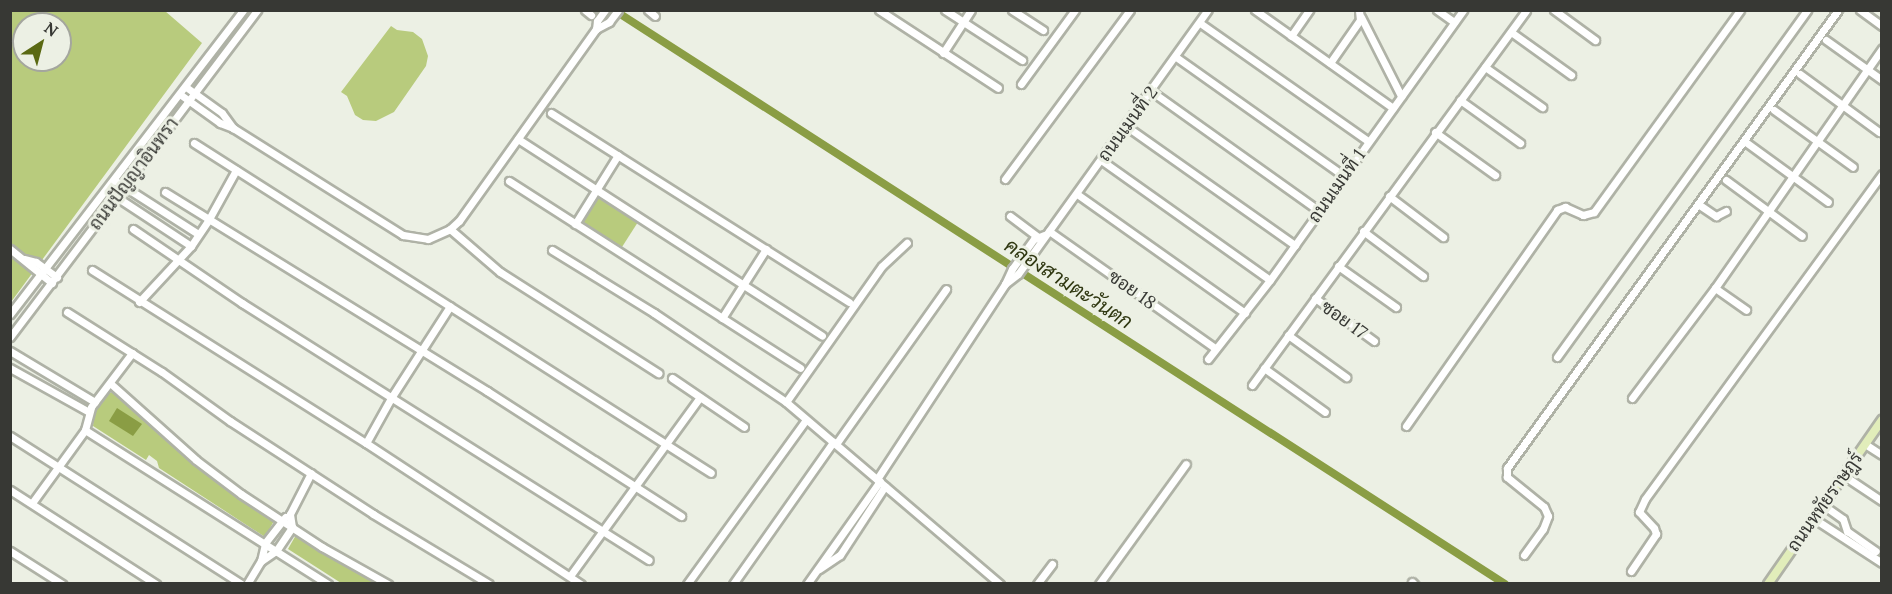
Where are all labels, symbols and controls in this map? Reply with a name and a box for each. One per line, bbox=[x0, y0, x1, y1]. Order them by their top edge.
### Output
north arrow bbox=[12, 12, 72, 72]
text: N bbox=[41, 17, 62, 41]
street label: ถนนเมนที่ 2 bbox=[1093, 82, 1163, 166]
street label: ถนนปัญญาอินทรา bbox=[85, 114, 183, 234]
street label: ถนนเมนที่ 1 bbox=[1304, 145, 1370, 227]
water label: คลองสามตะวันตก bbox=[1001, 233, 1137, 333]
street label: ซอย 18 bbox=[1104, 266, 1160, 314]
street label: ซอย 17 bbox=[1317, 296, 1371, 344]
street label: ถนนหทัยราษฎร์ bbox=[1783, 448, 1867, 556]

